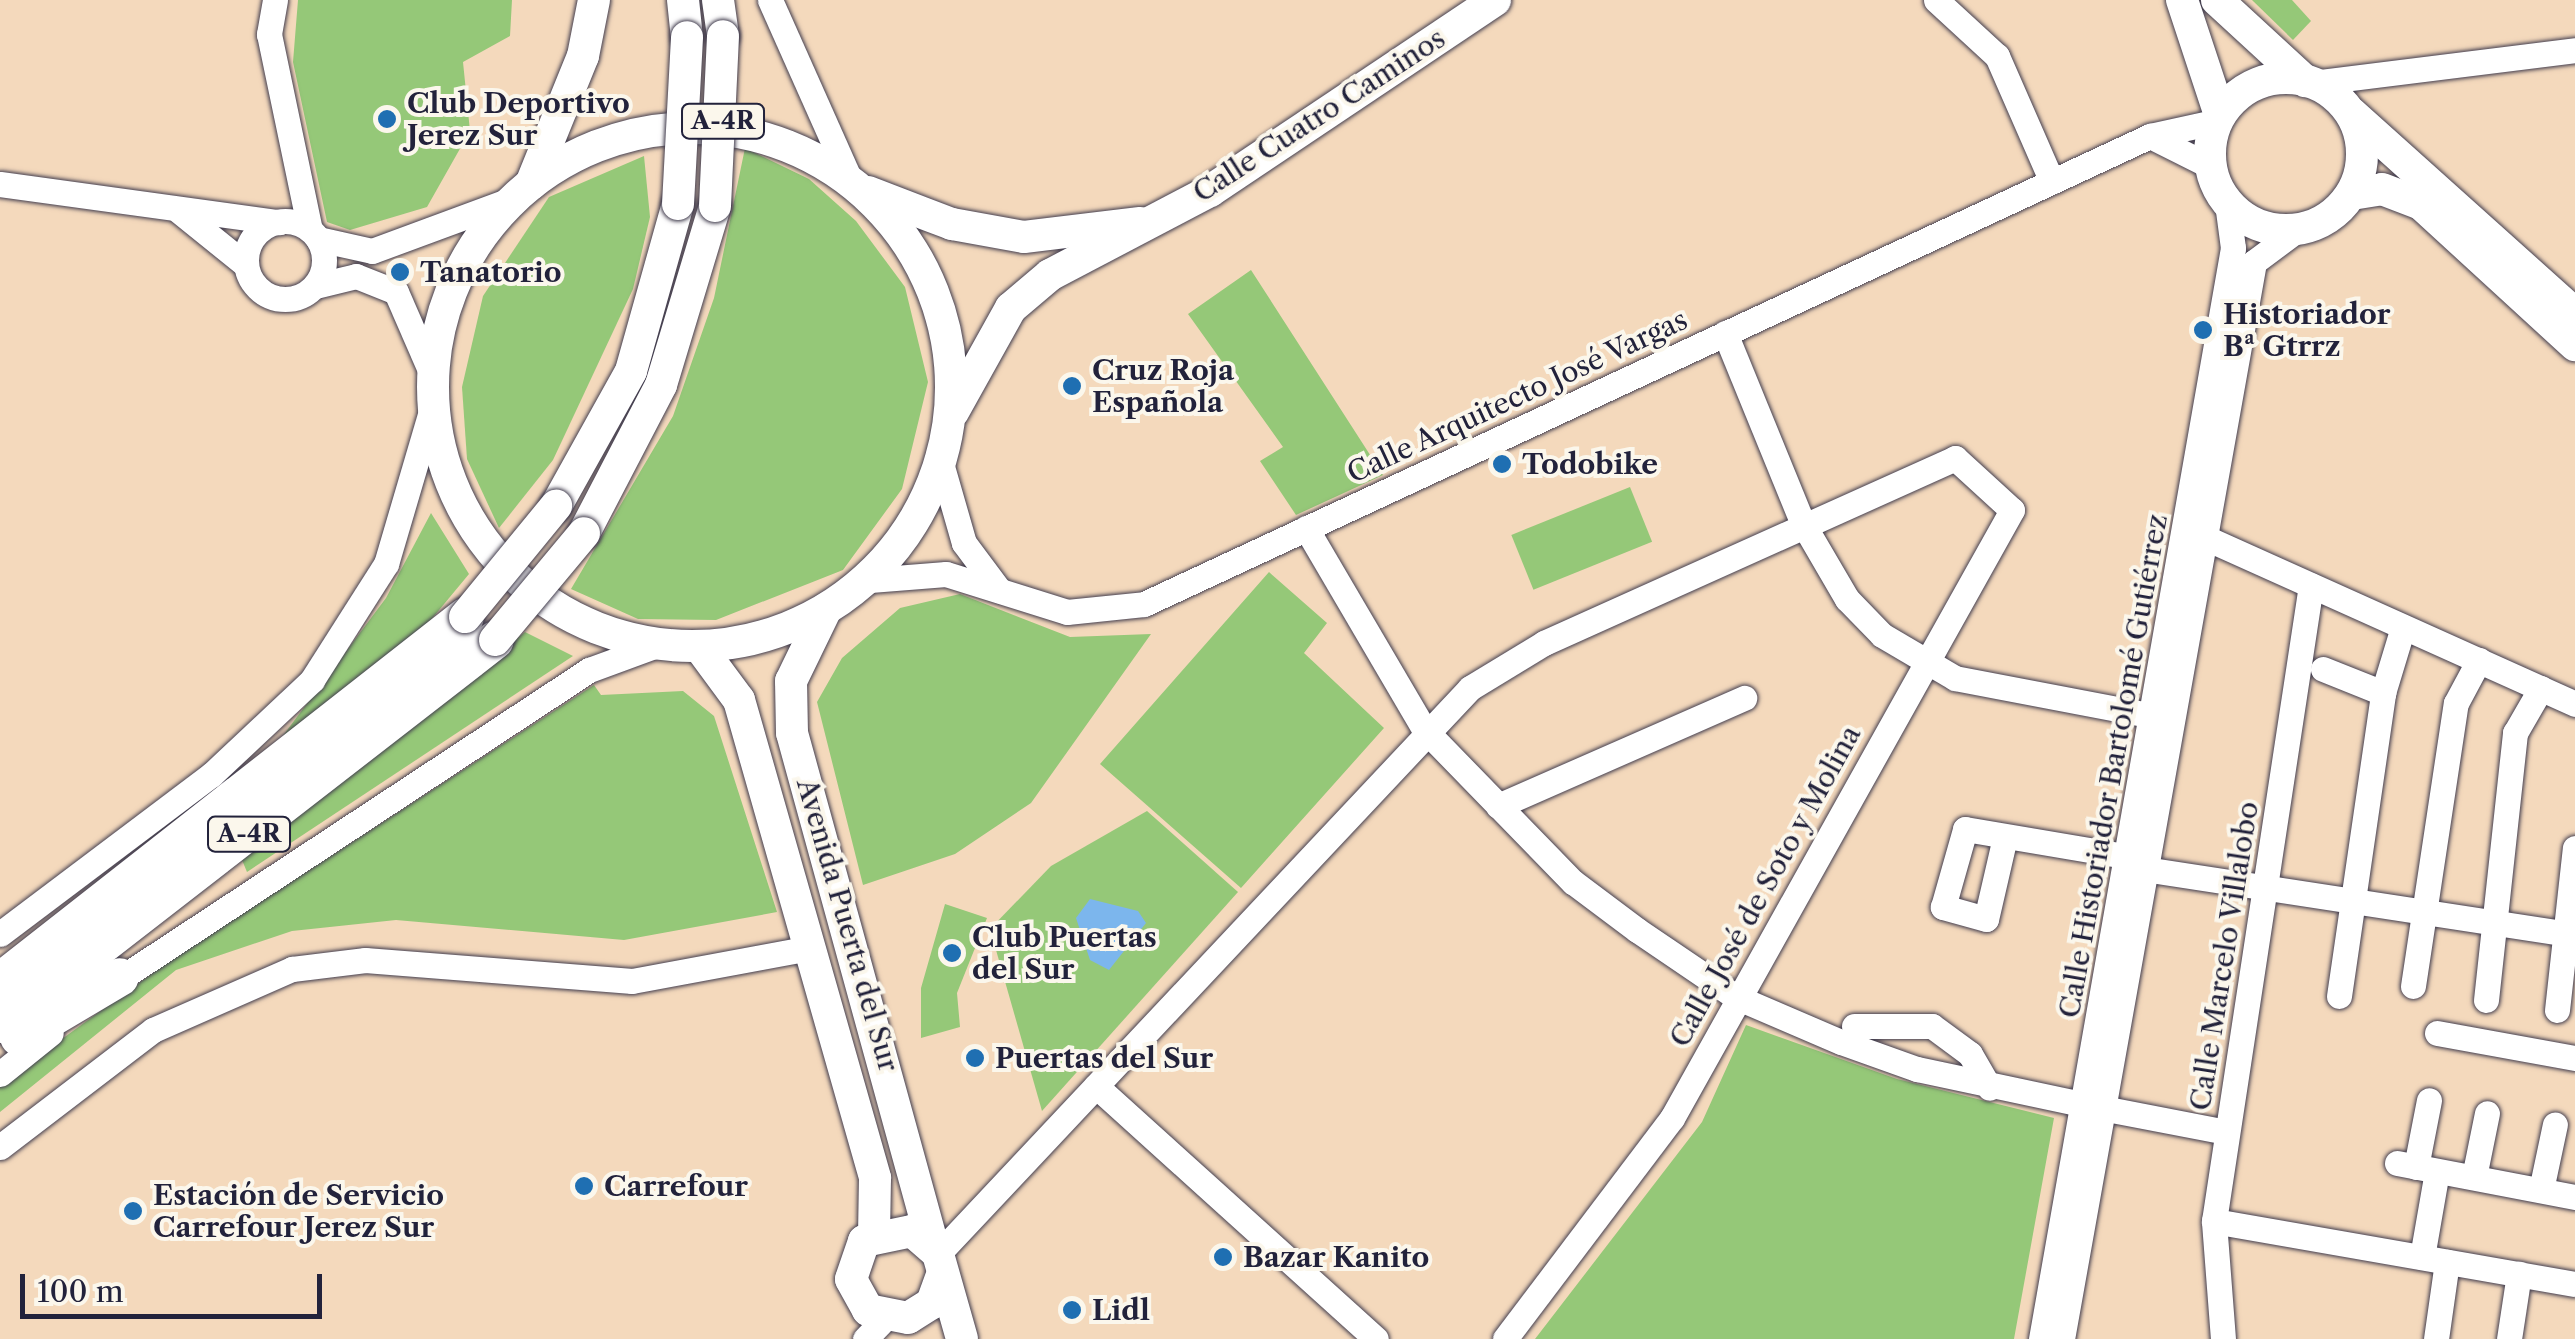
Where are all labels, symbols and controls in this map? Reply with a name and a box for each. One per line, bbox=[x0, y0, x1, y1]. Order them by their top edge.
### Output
street label: Calle Cuatro Caminos bbox=[1187, 21, 1451, 209]
place label: Club Deportivo Jerez Sur bbox=[407, 86, 630, 152]
road number: A-4R bbox=[680, 101, 766, 141]
marker: Club Deportivo Jerez Sur bbox=[376, 108, 398, 130]
place label: Tanatorio bbox=[420, 255, 561, 289]
marker: Tanatorio bbox=[389, 261, 411, 283]
place label: Historiador Bª Gtrrz bbox=[2223, 297, 2390, 363]
street label: Calle Arquitecto José Vargas bbox=[1341, 302, 1693, 490]
marker: Historiador Bª Gtrrz bbox=[2192, 319, 2214, 341]
place label: Cruz Roja Española bbox=[1092, 353, 1234, 419]
marker: Cruz Roja Española bbox=[1061, 375, 1083, 397]
place label: Todobike bbox=[1522, 447, 1658, 481]
marker: Todobike bbox=[1491, 453, 1513, 475]
street label: Calle Historiador Bartolomé Gutiérrez bbox=[2052, 511, 2174, 1021]
street label: Calle José de Soto y Molina bbox=[1662, 719, 1868, 1053]
street label: Avenida Puerta del Sur bbox=[790, 774, 906, 1076]
street label: Calle Marcelo Villalobo bbox=[2183, 799, 2265, 1113]
road number: A-4R bbox=[206, 814, 292, 854]
place label: Club Puertas del Sur bbox=[972, 920, 1157, 986]
marker: Club Puertas del Sur bbox=[941, 942, 963, 964]
place label: Puertas del Sur bbox=[995, 1041, 1213, 1075]
marker: Puertas del Sur bbox=[964, 1047, 986, 1069]
place label: Carrefour bbox=[604, 1169, 748, 1203]
marker: Carrefour bbox=[573, 1175, 595, 1197]
place label: Estación de Servicio Carrefour Jerez Sur bbox=[153, 1178, 444, 1244]
marker: Estación de Servicio Carrefour Jerez Sur bbox=[122, 1200, 144, 1222]
place label: Bazar Kanito bbox=[1243, 1240, 1430, 1274]
marker: Bazar Kanito bbox=[1212, 1246, 1234, 1268]
scale bar bbox=[25, 1254, 328, 1316]
text: 100 m bbox=[37, 1273, 124, 1310]
place label: Lidl bbox=[1092, 1293, 1150, 1327]
marker: Lidl bbox=[1061, 1299, 1083, 1321]

